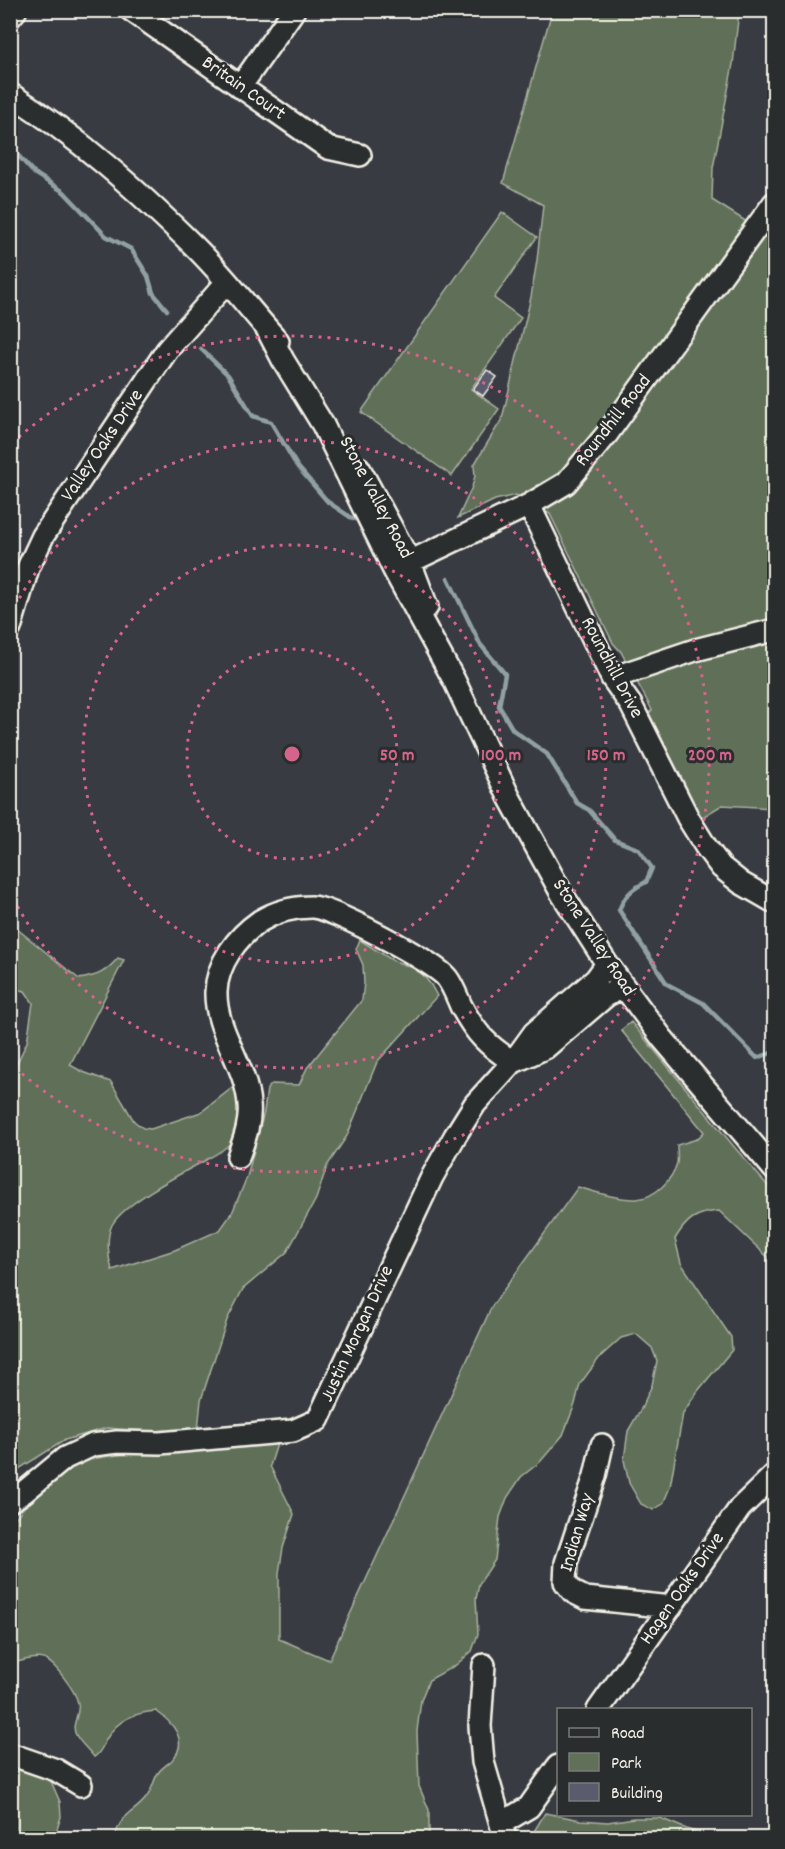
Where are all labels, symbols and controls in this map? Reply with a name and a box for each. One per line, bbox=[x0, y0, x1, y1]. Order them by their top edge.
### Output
street label: Britain Court bbox=[195, 50, 291, 128]
street label: Roundhill Road bbox=[569, 369, 659, 473]
street label: Valley Oaks Drive bbox=[55, 384, 151, 508]
street label: Stone Valley Road bbox=[331, 432, 419, 564]
street label: Roundhill Drive bbox=[573, 612, 650, 724]
centre of rings bbox=[282, 744, 302, 764]
text: 50 m bbox=[380, 744, 414, 769]
text: 100 m bbox=[481, 744, 521, 769]
text: 150 m bbox=[587, 744, 625, 769]
text: 200 m bbox=[688, 744, 732, 769]
street label: Stone Valley Road bbox=[544, 874, 642, 1002]
street label: Justin Morgan Drive bbox=[314, 1261, 402, 1407]
street label: Indian Way bbox=[553, 1490, 603, 1576]
street label: Hagen Oaks Drive bbox=[634, 1527, 732, 1651]
legend bbox=[557, 1708, 752, 1816]
text: Road bbox=[611, 1722, 645, 1747]
text: Park bbox=[611, 1752, 642, 1777]
text: Building bbox=[611, 1782, 663, 1807]

